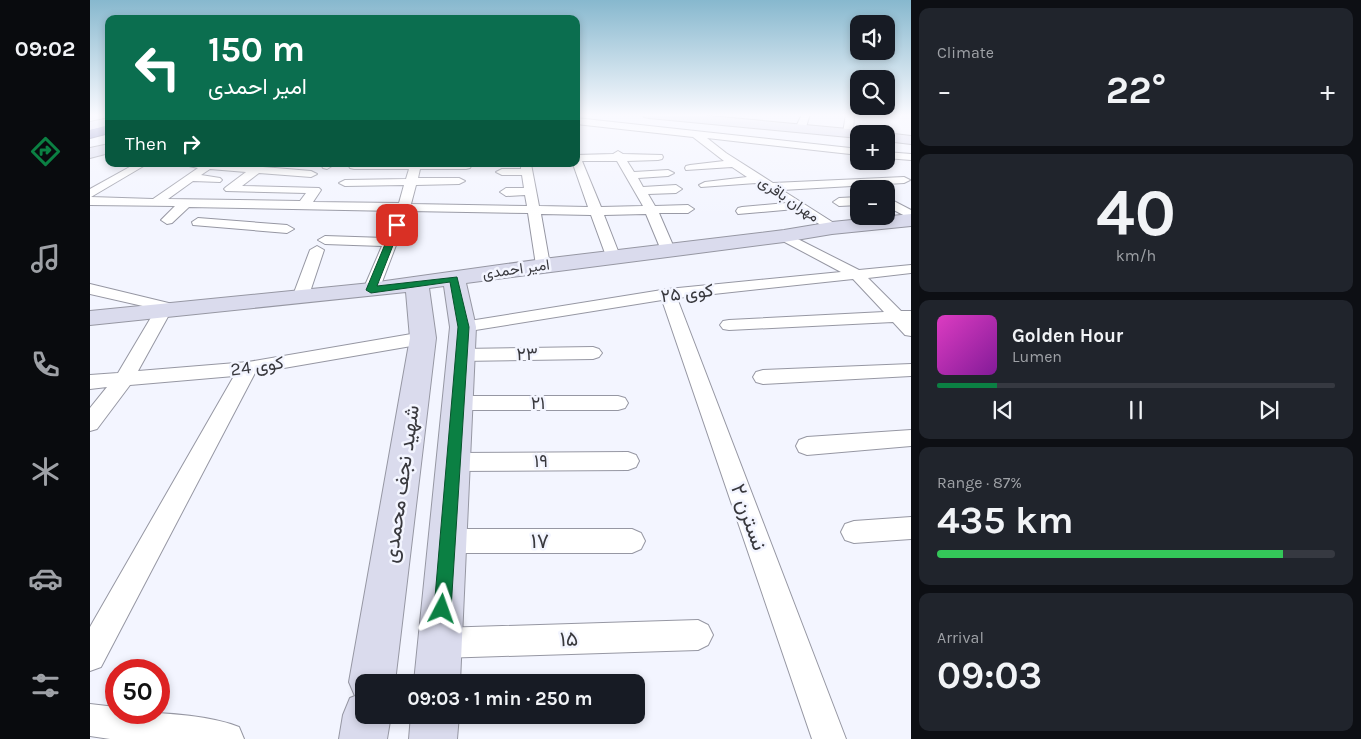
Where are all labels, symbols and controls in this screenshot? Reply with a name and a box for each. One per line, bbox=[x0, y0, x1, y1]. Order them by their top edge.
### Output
map controls bbox=[850, 15, 895, 225]
button: sound bbox=[850, 15, 895, 60]
text: 150 m bbox=[208, 29, 305, 70]
icon: left bbox=[125, 35, 190, 100]
text: 09:02 bbox=[15, 36, 75, 62]
text: Climate bbox=[937, 43, 994, 62]
text: 22° bbox=[1106, 68, 1166, 113]
button: search bbox=[850, 70, 895, 115]
text: امیر احمدی bbox=[208, 74, 307, 100]
text: − bbox=[937, 74, 952, 107]
text: + bbox=[1320, 74, 1335, 107]
button: + bbox=[850, 125, 895, 170]
icon: right bbox=[177, 130, 205, 158]
text: Then bbox=[125, 133, 167, 155]
icon: directions bbox=[28, 134, 63, 169]
street label: مهران باقری bbox=[755, 172, 823, 227]
text: 40 bbox=[1096, 175, 1176, 251]
button: − bbox=[850, 180, 895, 225]
pin bbox=[376, 204, 418, 246]
icon: arrive bbox=[383, 211, 411, 239]
icon: music bbox=[28, 241, 63, 276]
text: km/h bbox=[1116, 246, 1156, 265]
street label: امیر احمدی bbox=[481, 255, 551, 284]
street label: کوی ۲۵ bbox=[659, 279, 715, 307]
text: Golden Hour bbox=[1012, 325, 1123, 347]
street label: ۲۳ bbox=[516, 343, 538, 365]
icon: phone bbox=[28, 347, 63, 382]
text: Lumen bbox=[1012, 347, 1062, 366]
street label: کوی 24 bbox=[229, 351, 285, 381]
street label: ۲۱ bbox=[531, 392, 545, 414]
icon: previous bbox=[989, 396, 1017, 424]
icon: pause bbox=[1122, 396, 1150, 424]
icon: next bbox=[1255, 396, 1283, 424]
street label: شهید نجف محمدی bbox=[378, 404, 425, 565]
street label: ۱۹ bbox=[534, 450, 548, 472]
icon: climate bbox=[28, 454, 63, 489]
text: Range · 87% bbox=[937, 473, 1022, 492]
street label: نسترن ۲ bbox=[725, 480, 772, 554]
text: 435 km bbox=[937, 498, 1074, 543]
street label: ۱۷ bbox=[531, 529, 549, 553]
icon: car bbox=[28, 561, 63, 596]
position arrow bbox=[415, 582, 467, 634]
street label: ۱۵ bbox=[559, 627, 579, 651]
text: Arrival bbox=[937, 628, 984, 647]
text: 09:03 bbox=[937, 653, 1042, 698]
speed limit sign: 50 bbox=[105, 659, 170, 724]
icon: filters bbox=[28, 668, 63, 703]
text: 09:03 · 1 min · 250 m bbox=[407, 688, 593, 710]

